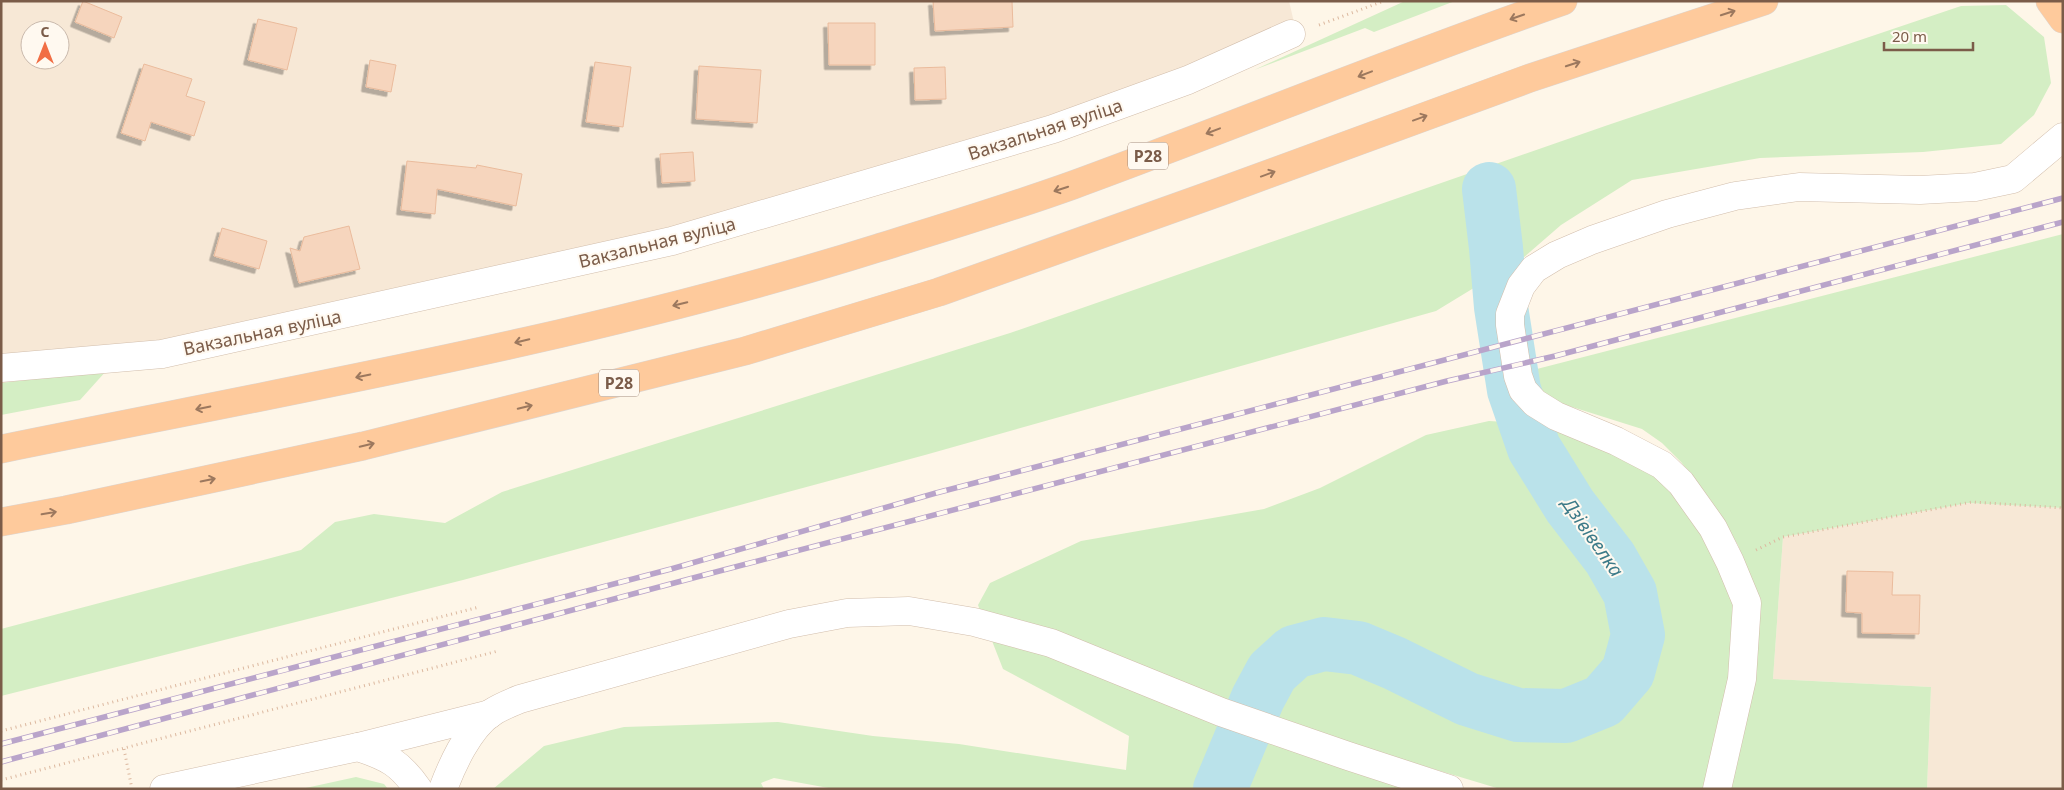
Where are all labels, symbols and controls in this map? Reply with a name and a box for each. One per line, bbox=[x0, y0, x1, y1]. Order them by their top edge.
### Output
one-way arrow bbox=[1719, 7, 1735, 17]
one-way arrow bbox=[1510, 13, 1526, 22]
north arrow bbox=[20, 20, 70, 70]
scale bar bbox=[1884, 20, 1973, 52]
text: С bbox=[40, 22, 50, 41]
text: 20 m bbox=[1892, 26, 1927, 46]
one-way arrow bbox=[1565, 58, 1581, 68]
one-way arrow bbox=[1358, 70, 1373, 79]
street label: Вакзальная вуліца bbox=[965, 93, 1125, 165]
one-way arrow bbox=[1412, 113, 1427, 122]
one-way arrow bbox=[1206, 127, 1221, 137]
road number: Р28 bbox=[1128, 142, 1168, 170]
one-way arrow bbox=[1260, 169, 1275, 178]
one-way arrow bbox=[1053, 184, 1069, 194]
street label: Вакзальная вуліца bbox=[576, 211, 738, 273]
one-way arrow bbox=[672, 300, 688, 309]
street label: Вакзальная вуліца bbox=[181, 304, 343, 360]
one-way arrow bbox=[514, 337, 530, 346]
road number: Р28 bbox=[599, 369, 639, 396]
one-way arrow bbox=[355, 371, 371, 381]
one-way arrow bbox=[516, 402, 532, 411]
one-way arrow bbox=[196, 404, 212, 413]
one-way arrow bbox=[358, 440, 374, 449]
one-way arrow bbox=[200, 474, 216, 484]
water label: Дзівівелка bbox=[1555, 491, 1630, 582]
one-way arrow bbox=[41, 508, 57, 518]

